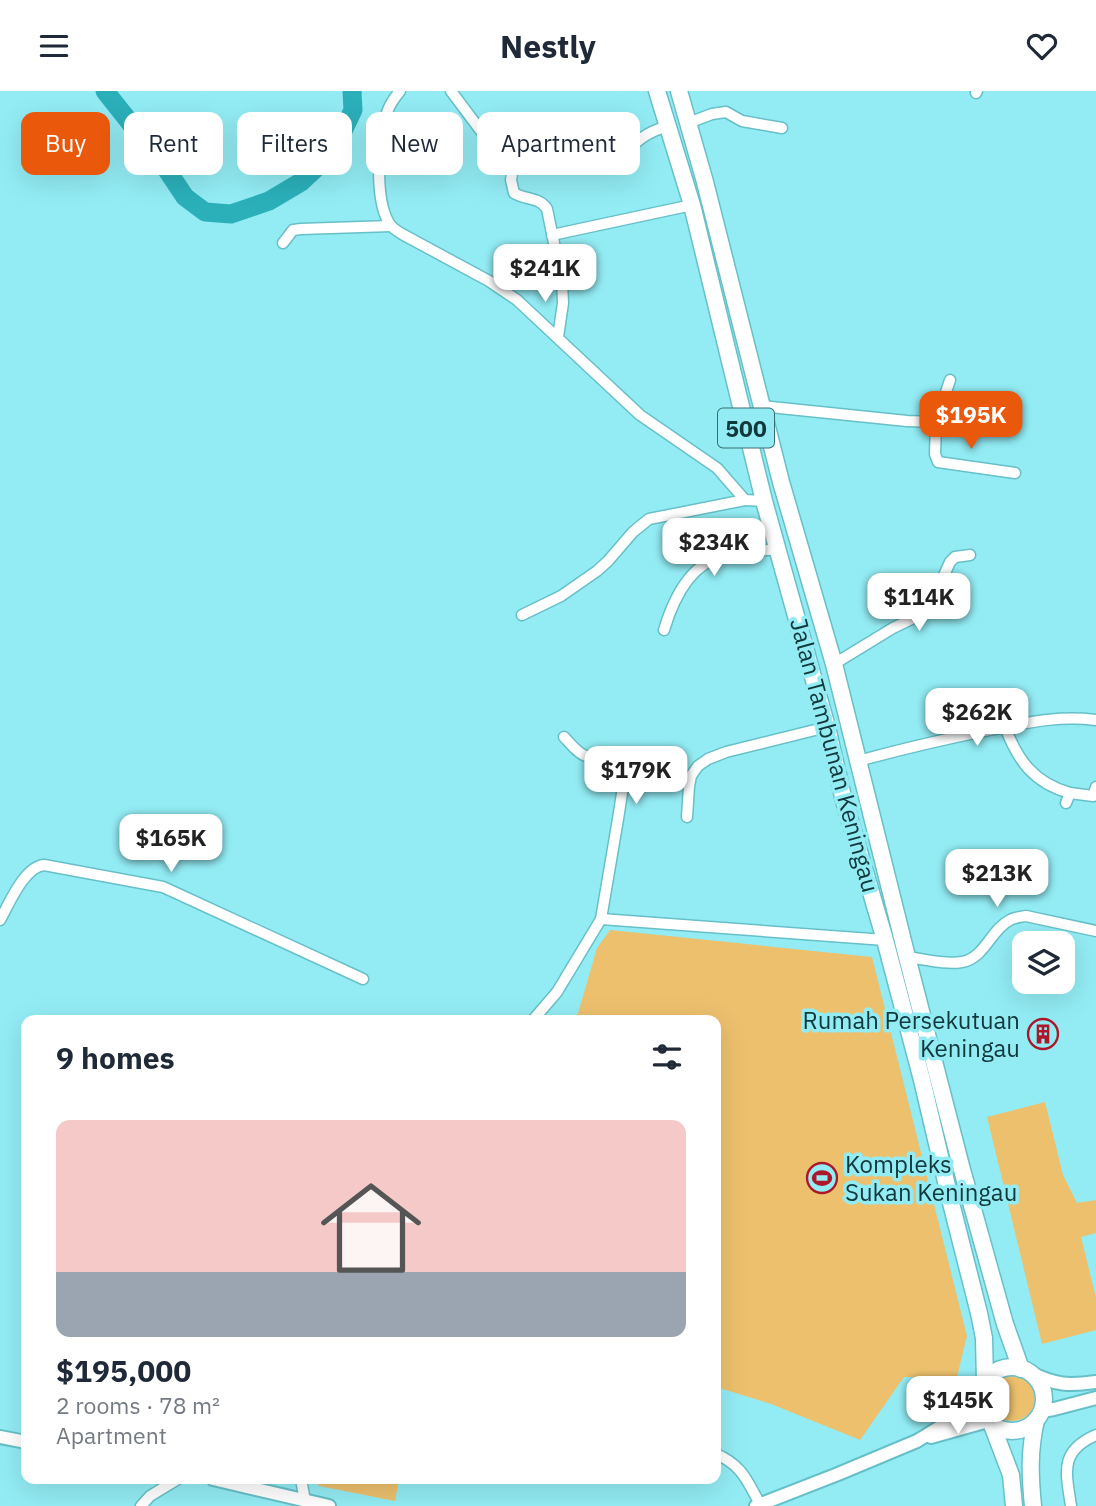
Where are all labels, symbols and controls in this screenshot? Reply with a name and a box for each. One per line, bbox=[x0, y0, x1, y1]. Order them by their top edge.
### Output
text: Nestly bbox=[500, 25, 596, 67]
icon: menu bbox=[35, 27, 73, 65]
icon: heart bbox=[1023, 27, 1061, 65]
chip: Buy bbox=[21, 112, 110, 175]
chip: Rent bbox=[124, 112, 223, 175]
chip: Filters bbox=[237, 112, 352, 175]
chip: New bbox=[366, 112, 463, 175]
chip: Apartment bbox=[477, 112, 640, 175]
pin: $241K bbox=[496, 245, 594, 304]
text: $241K bbox=[509, 252, 581, 282]
pin: $195K bbox=[922, 391, 1020, 451]
text: $195K bbox=[935, 399, 1007, 429]
road number: 500 bbox=[718, 409, 774, 447]
pin: $234K bbox=[665, 519, 763, 578]
text: $234K bbox=[678, 526, 750, 556]
pin: $114K bbox=[870, 573, 968, 633]
text: $114K bbox=[883, 581, 955, 611]
street label: Jalan Tambunan Keningau bbox=[783, 614, 887, 896]
pin: $262K bbox=[928, 689, 1026, 748]
text: $262K bbox=[941, 696, 1013, 726]
pin: $179K bbox=[587, 747, 685, 806]
text: $179K bbox=[600, 754, 672, 784]
pin: $165K bbox=[122, 815, 220, 874]
text: $165K bbox=[135, 822, 207, 852]
pin: $213K bbox=[948, 849, 1046, 909]
text: $213K bbox=[961, 857, 1033, 887]
map controls bbox=[1012, 931, 1075, 994]
button: layers bbox=[1012, 931, 1075, 994]
place label: Rumah Persekutuan Keningau bbox=[802, 1004, 1020, 1064]
building icon: Rumah Persekutuan Keningau bbox=[1026, 1017, 1060, 1051]
text: 9 homes bbox=[56, 1038, 175, 1077]
icon: filters bbox=[648, 1038, 686, 1076]
place label: Kompleks Sukan Keningau bbox=[845, 1148, 1017, 1208]
sports icon: Kompleks Sukan Keningau bbox=[805, 1161, 839, 1195]
icon: home bbox=[308, 1165, 434, 1291]
text: $195,000 bbox=[56, 1351, 191, 1390]
pin: $145K bbox=[909, 1377, 1007, 1436]
text: $145K bbox=[922, 1384, 994, 1414]
text: 2 rooms · 78 m² bbox=[56, 1390, 220, 1420]
text: Apartment bbox=[56, 1420, 167, 1450]

